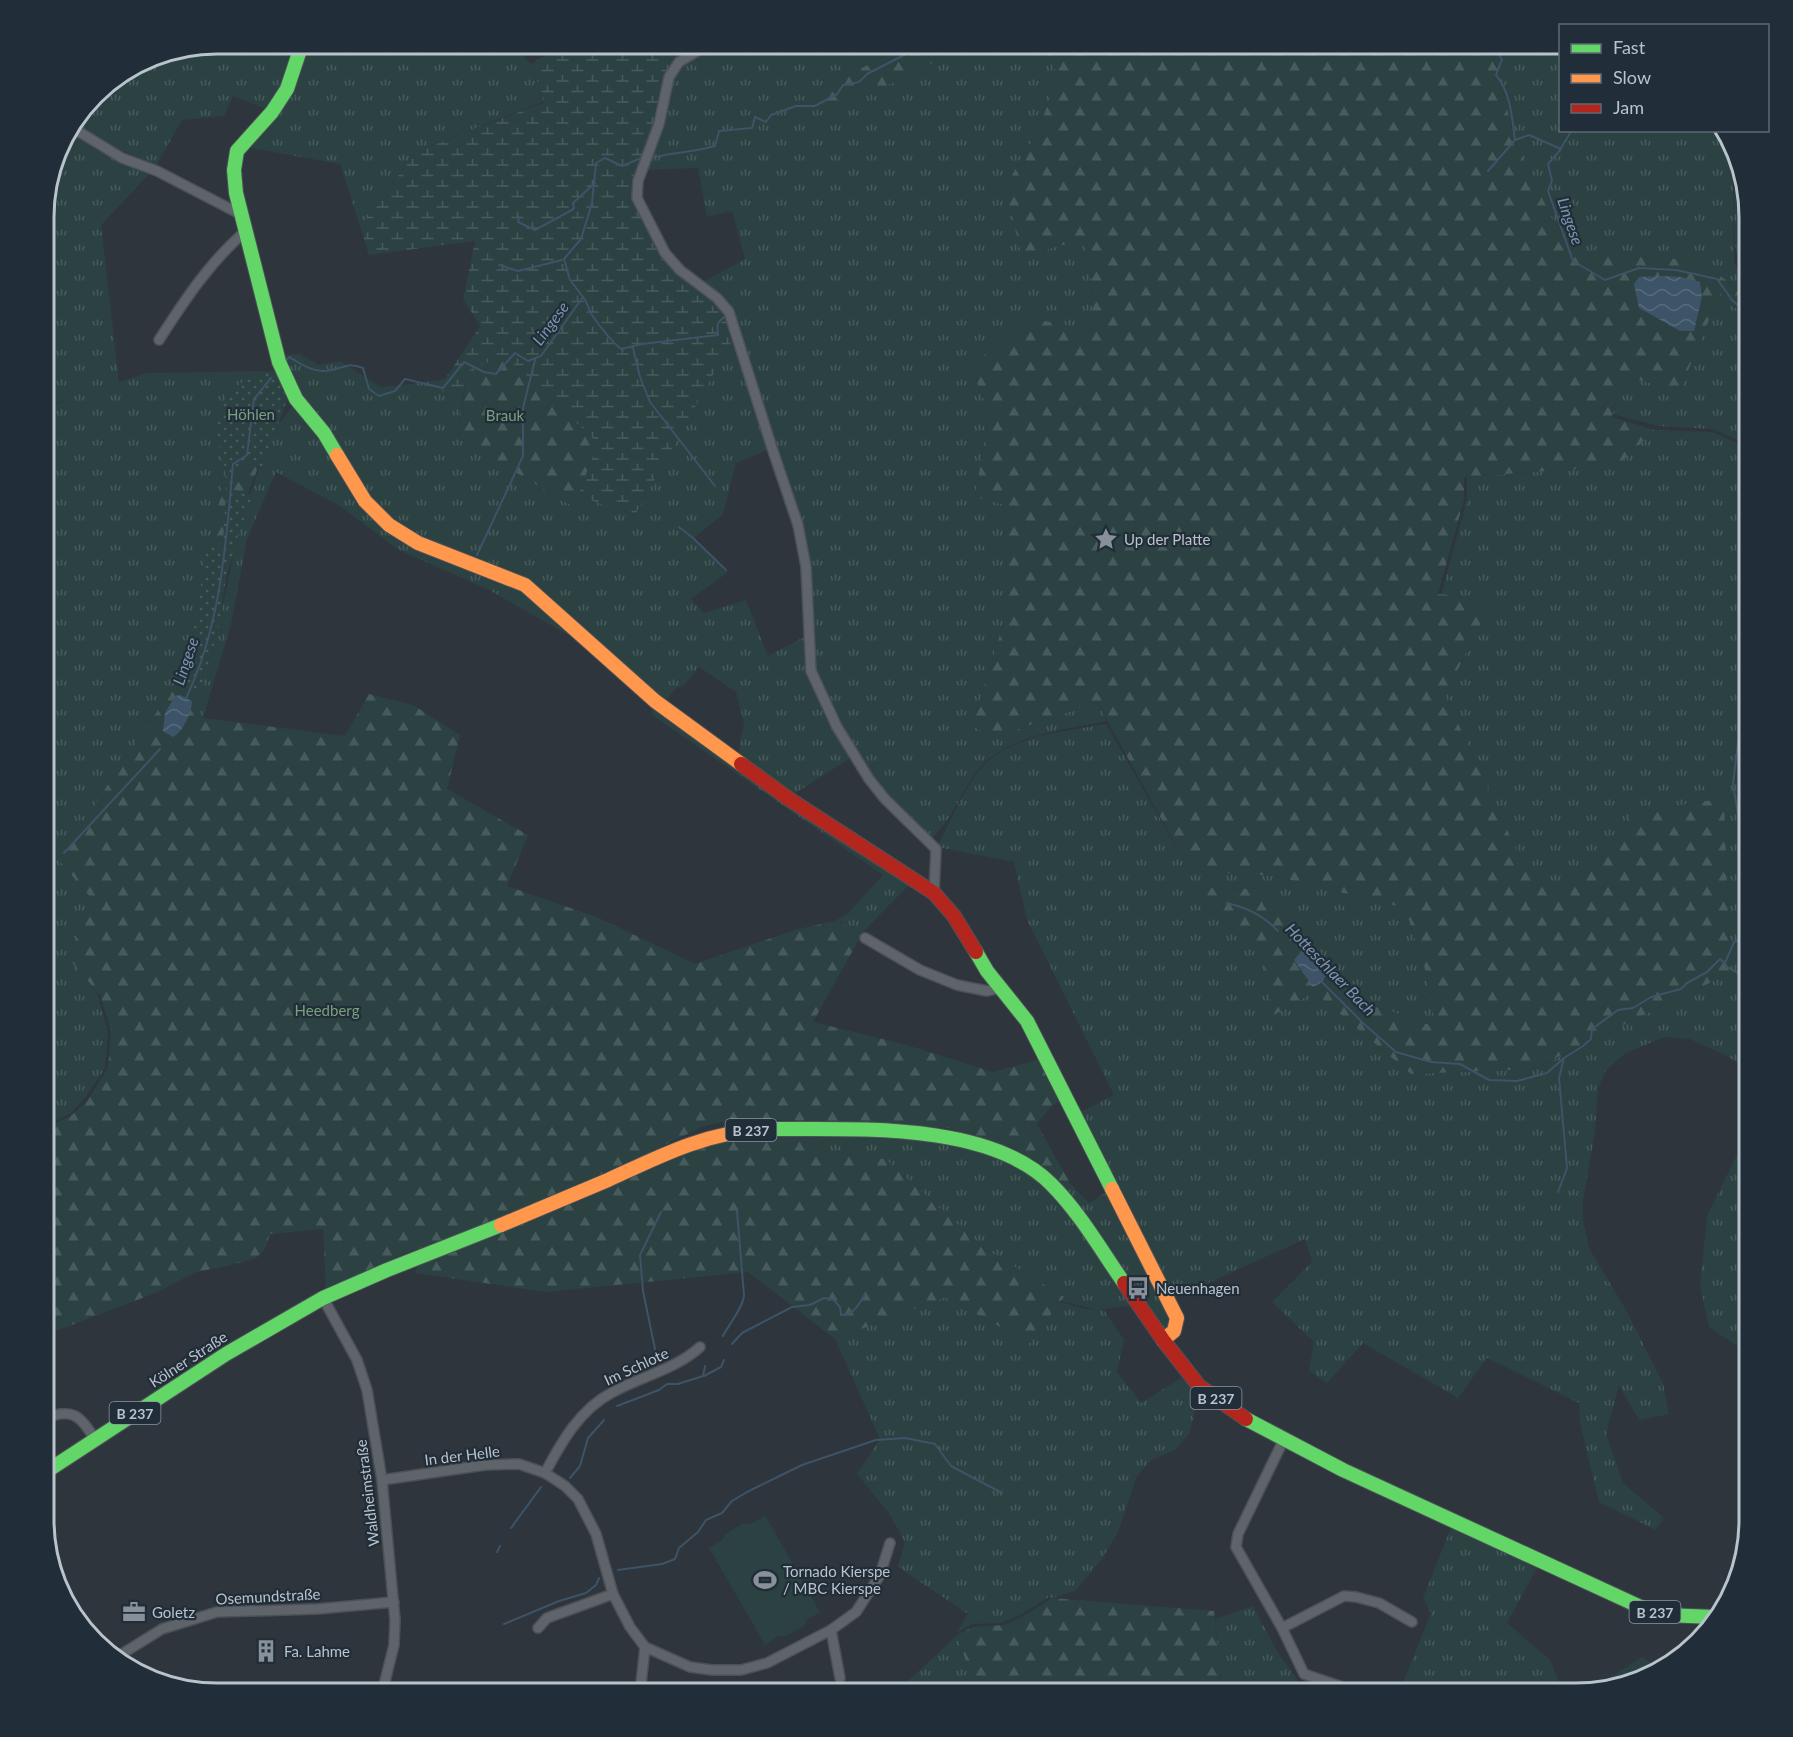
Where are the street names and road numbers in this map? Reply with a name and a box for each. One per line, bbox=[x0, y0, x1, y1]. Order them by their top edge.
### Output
road number: B 237 bbox=[726, 1119, 777, 1141]
street label: Kölner Straße bbox=[146, 1327, 230, 1391]
street label: Im Schlote bbox=[601, 1343, 671, 1389]
road number: B 237 bbox=[1190, 1387, 1242, 1409]
road number: B 237 bbox=[110, 1402, 160, 1424]
street label: Waldheimstraße bbox=[352, 1438, 382, 1548]
street label: In der Helle bbox=[423, 1441, 501, 1469]
street label: Osemundstraße bbox=[215, 1584, 321, 1608]
road number: B 237 bbox=[1630, 1601, 1680, 1623]

